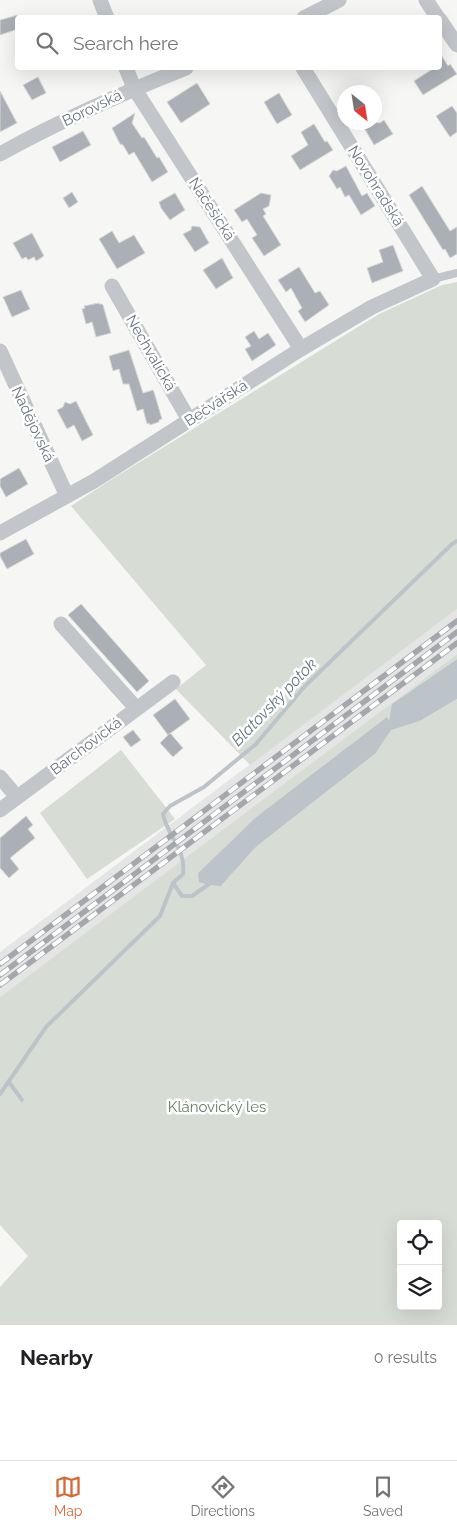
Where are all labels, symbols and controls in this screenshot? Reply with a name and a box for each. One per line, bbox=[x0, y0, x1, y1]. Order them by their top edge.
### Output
search box bbox=[15, 15, 442, 70]
icon: search bbox=[33, 29, 61, 57]
text: Search here bbox=[73, 32, 179, 54]
north arrow bbox=[337, 85, 382, 130]
street label: Borovská bbox=[59, 86, 125, 130]
street label: Novohradská bbox=[344, 142, 408, 230]
street label: Načešická bbox=[185, 174, 239, 244]
street label: Nechvalická bbox=[122, 312, 180, 394]
street label: Bečvářská bbox=[181, 376, 251, 430]
street label: Nadějovská bbox=[8, 383, 58, 465]
water label: Blatovský potok bbox=[227, 654, 321, 750]
street label: Barchovická bbox=[47, 713, 125, 779]
park label: Klánovický les bbox=[168, 1098, 266, 1116]
map controls bbox=[397, 1220, 442, 1310]
button: locate bbox=[397, 1220, 442, 1265]
button: layers bbox=[397, 1265, 442, 1310]
text: Nearby bbox=[20, 1345, 93, 1370]
text: 0 results bbox=[374, 1348, 437, 1367]
tab: Map bbox=[54, 1473, 82, 1519]
tab: Directions bbox=[190, 1473, 255, 1519]
tab: Saved bbox=[363, 1473, 403, 1519]

